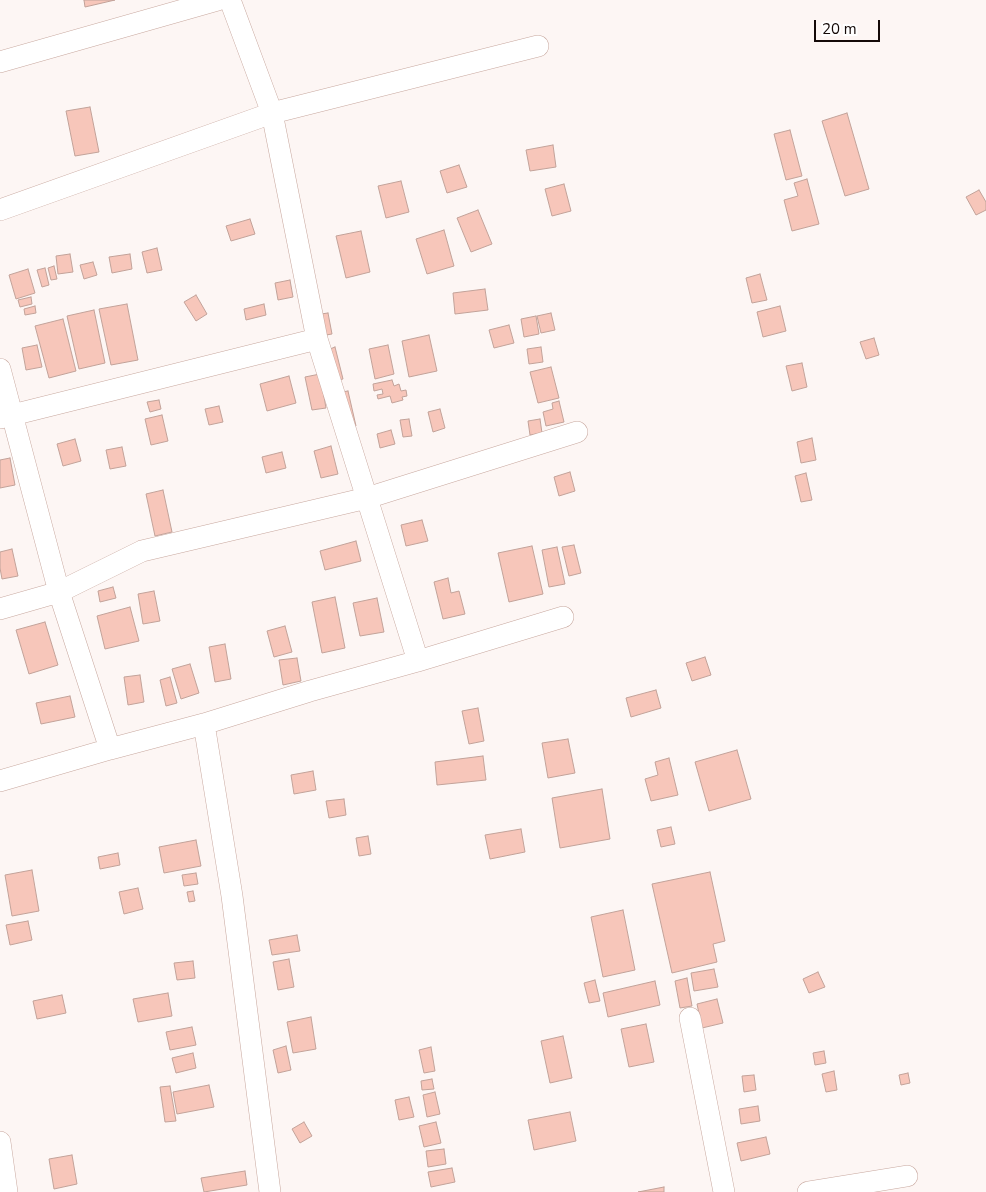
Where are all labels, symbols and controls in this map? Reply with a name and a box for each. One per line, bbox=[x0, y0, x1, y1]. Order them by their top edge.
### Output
scale bar bbox=[816, 10, 882, 42]
text: 20 m bbox=[822, 19, 857, 39]

